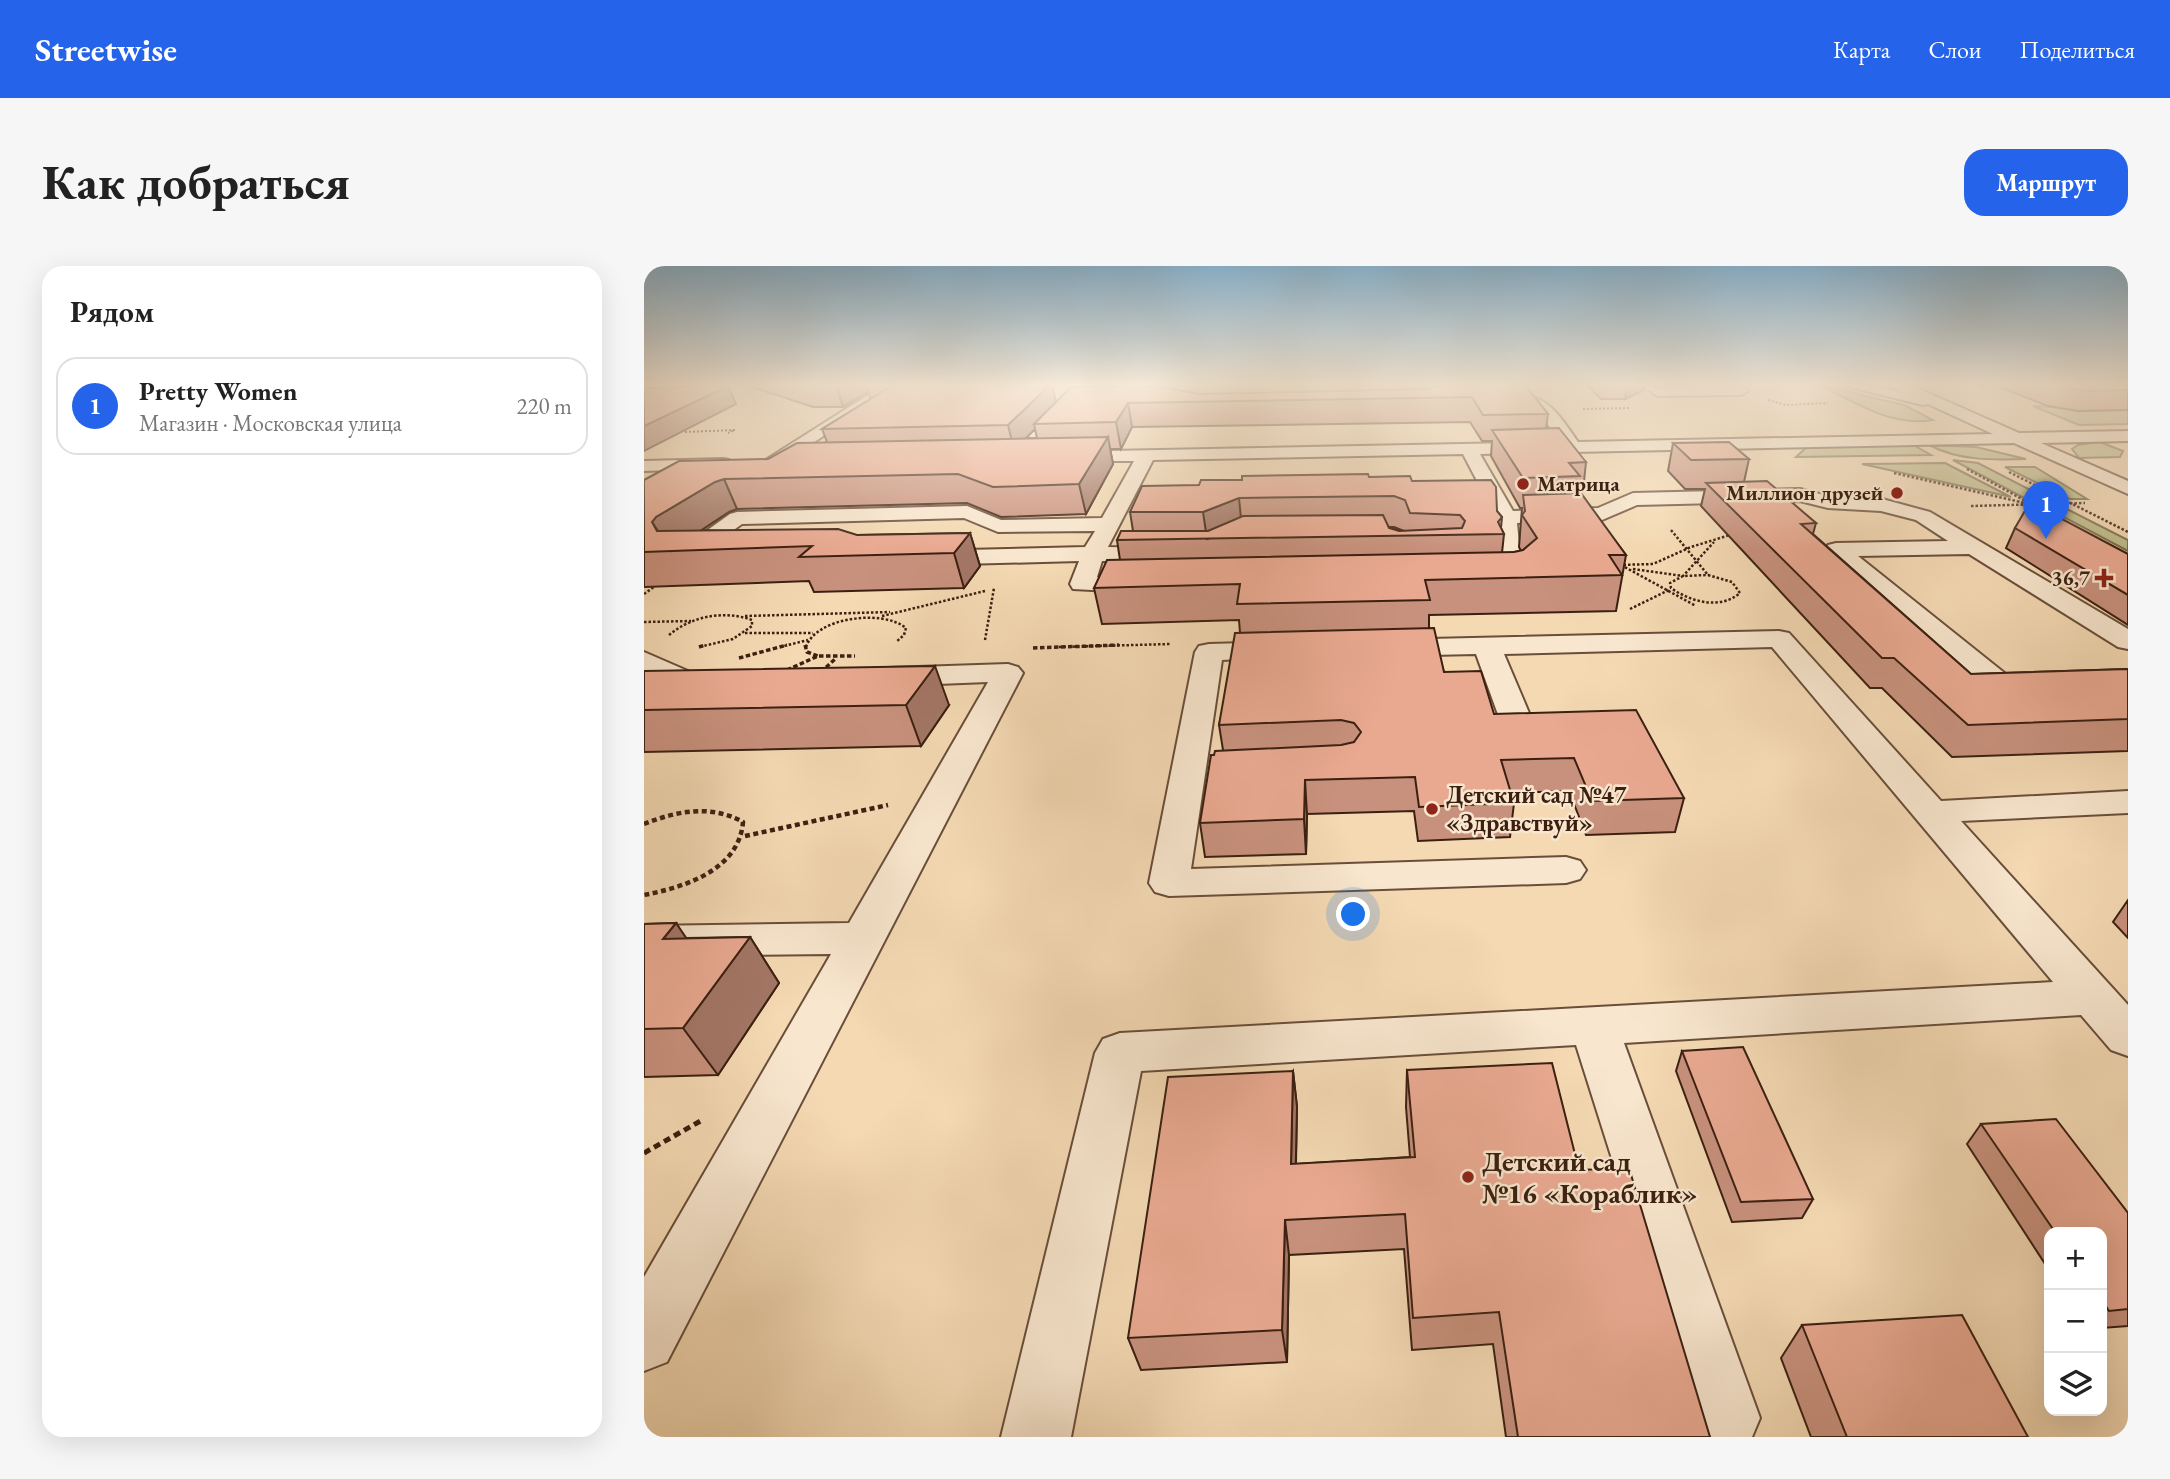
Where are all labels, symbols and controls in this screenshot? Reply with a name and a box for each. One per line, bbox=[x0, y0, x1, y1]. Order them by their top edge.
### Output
text: Streetwise bbox=[35, 28, 177, 71]
text: Карта bbox=[1833, 34, 1890, 65]
text: Слои bbox=[1928, 34, 1982, 65]
text: Поделиться bbox=[2020, 34, 2135, 65]
button: Маршрут bbox=[1964, 149, 2128, 216]
text: Как добраться bbox=[42, 150, 350, 214]
text: Рядом bbox=[70, 292, 154, 331]
text: Pretty Women bbox=[139, 374, 297, 408]
text: 1 bbox=[89, 391, 101, 421]
text: 220 m bbox=[516, 391, 572, 421]
text: Магазин · Московская улица bbox=[139, 408, 402, 438]
place label: Матрица bbox=[1537, 470, 1620, 497]
marker: Матрица bbox=[1515, 476, 1531, 492]
place label: Миллион друзей bbox=[1726, 479, 1883, 506]
pin: 1 bbox=[2023, 481, 2069, 539]
marker: Миллион друзей bbox=[1889, 485, 1905, 501]
place label: 36,7 bbox=[2051, 564, 2091, 591]
marker: 36,7 bbox=[2096, 570, 2112, 586]
place label: Детский сад №47 «Здравствуй» bbox=[1446, 779, 1627, 839]
marker: Детский сад №47 «Здравствуй» bbox=[1424, 801, 1440, 817]
your location bbox=[1336, 897, 1370, 931]
place label: Детский сад №16 «Кораблик» bbox=[1482, 1143, 1698, 1211]
marker: Детский сад №16 «Кораблик» bbox=[1460, 1169, 1476, 1185]
map controls bbox=[2044, 1227, 2107, 1416]
button: + bbox=[2044, 1227, 2107, 1290]
button: − bbox=[2044, 1290, 2107, 1353]
button: layers bbox=[2044, 1353, 2107, 1416]

